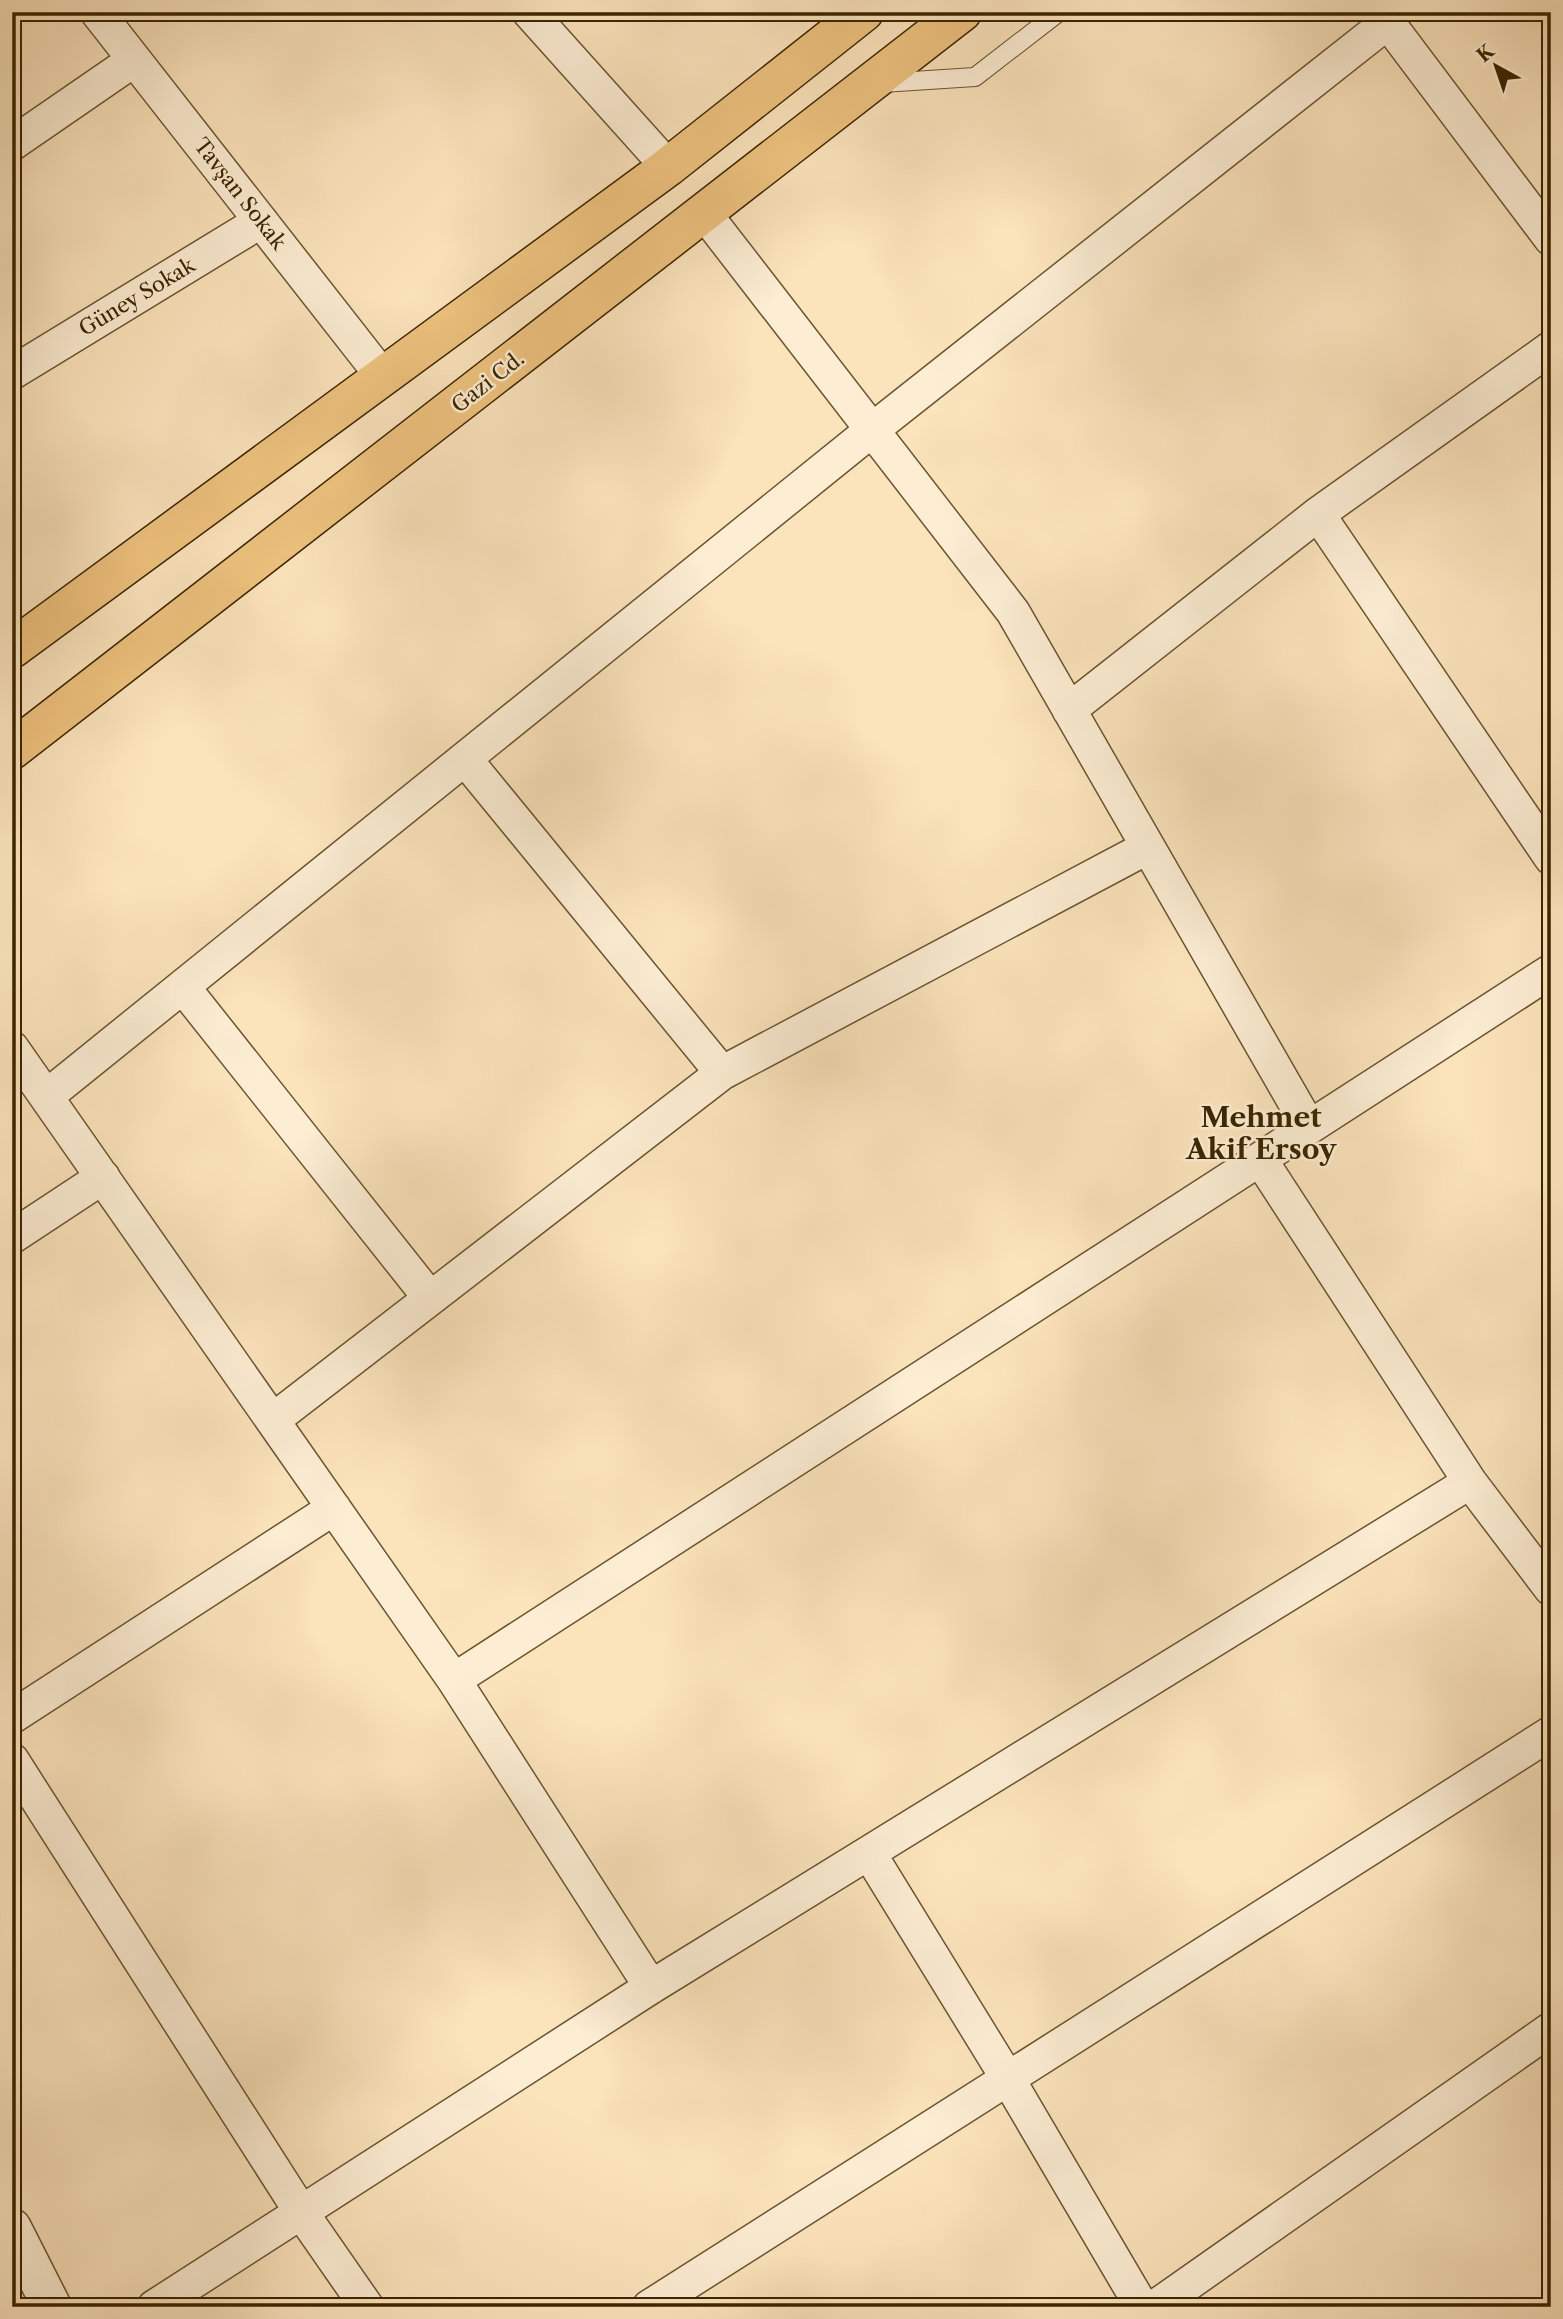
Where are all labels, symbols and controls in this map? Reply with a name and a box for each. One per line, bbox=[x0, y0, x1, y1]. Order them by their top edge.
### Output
north arrow bbox=[1462, 32, 1532, 102]
text: K bbox=[1472, 39, 1499, 67]
street label: Tavşan Sokak bbox=[189, 133, 292, 255]
street label: Güney Sokak bbox=[74, 252, 200, 341]
street label: Gazi Cd. bbox=[446, 346, 529, 418]
district label: Mehmet Akif Ersoy bbox=[1185, 1100, 1337, 1166]

